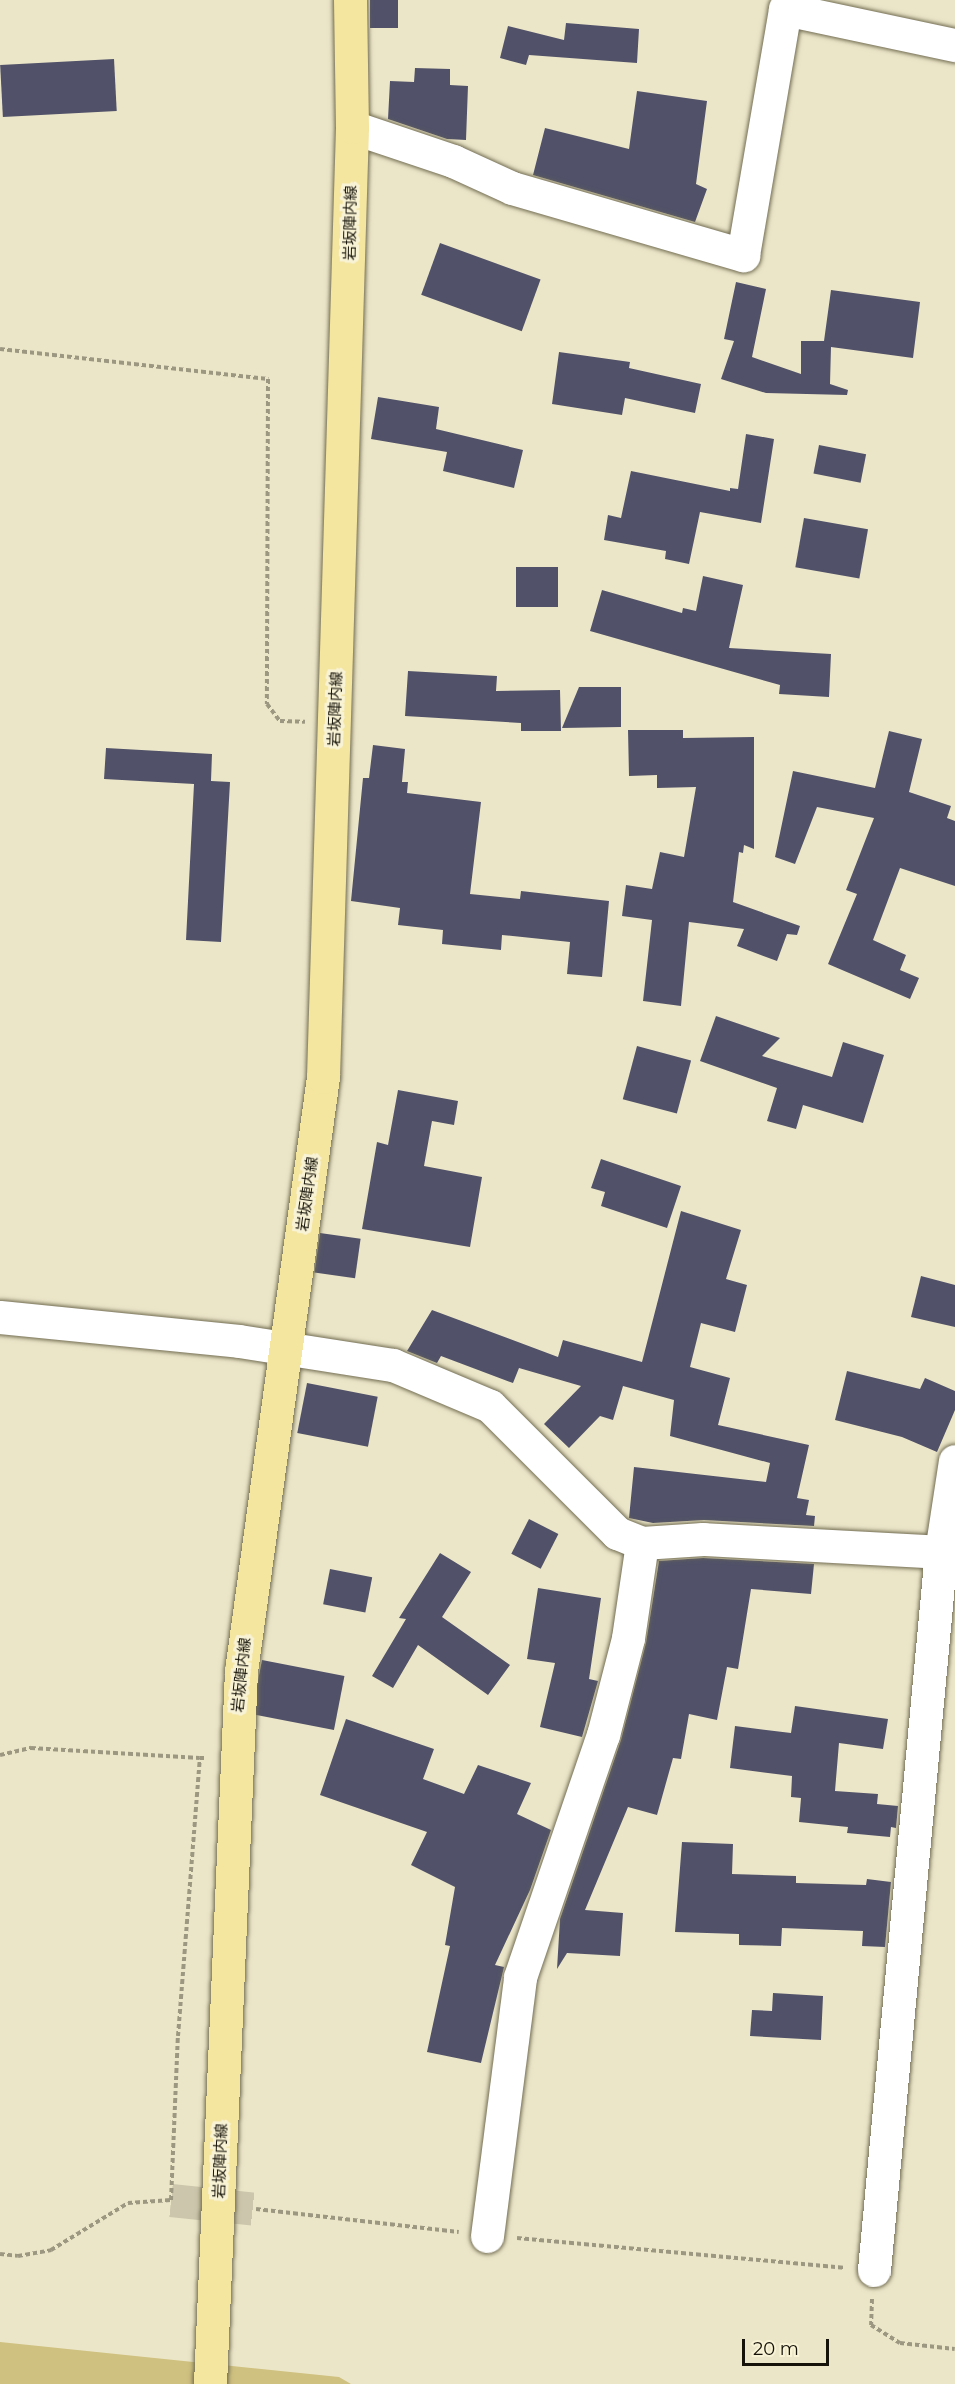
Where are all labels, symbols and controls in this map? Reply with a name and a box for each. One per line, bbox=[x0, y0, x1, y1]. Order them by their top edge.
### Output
street label: 岩坂陣内線 bbox=[340, 185, 360, 261]
street label: 岩坂陣内線 bbox=[325, 671, 345, 747]
street label: 岩坂陣内線 bbox=[293, 1156, 321, 1232]
street label: 岩坂陣内線 bbox=[228, 1637, 254, 1713]
street label: 岩坂陣内線 bbox=[210, 2123, 230, 2199]
scale bar bbox=[745, 2327, 832, 2365]
text: 20 m bbox=[753, 2338, 799, 2360]

